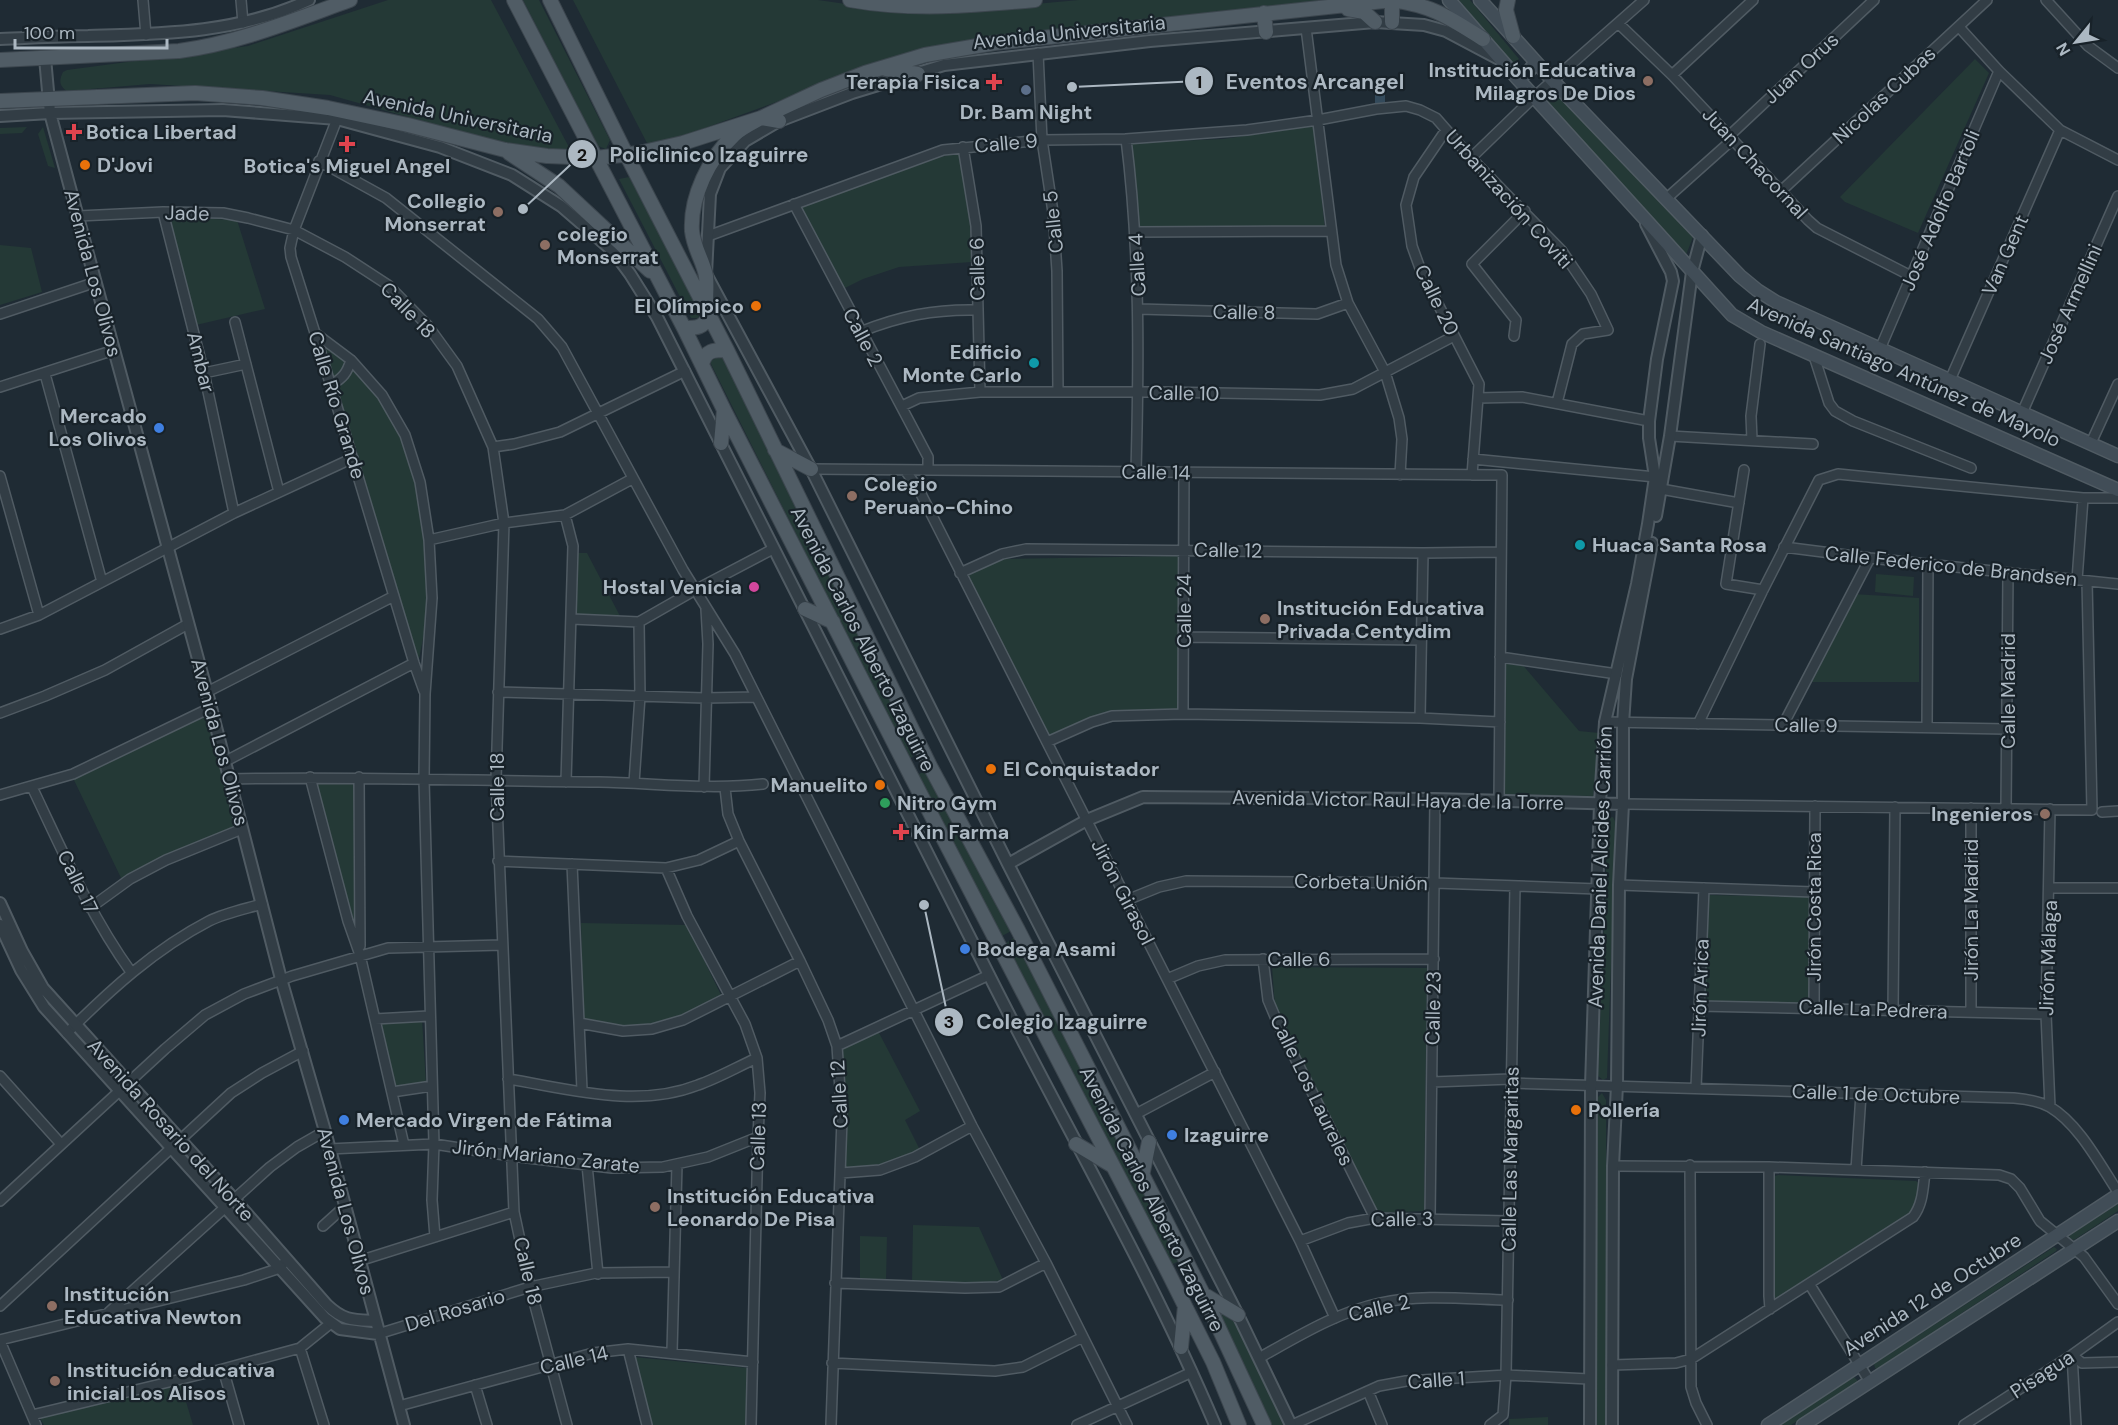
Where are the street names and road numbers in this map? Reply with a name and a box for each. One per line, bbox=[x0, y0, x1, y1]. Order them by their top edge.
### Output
street label: Avenida Universitaria bbox=[971, 9, 1167, 55]
street label: Juan Orus bbox=[1758, 27, 1844, 109]
street label: Nicolas Cubas bbox=[1827, 41, 1941, 149]
street label: Avenida Universitaria bbox=[361, 83, 555, 149]
street label: Juan Chacornal bbox=[1697, 102, 1813, 224]
street label: Urbanización Coviti bbox=[1440, 124, 1578, 274]
street label: José Adolfo Bartoli bbox=[1894, 125, 1986, 295]
street label: Calle 9 bbox=[973, 127, 1039, 159]
street label: Avenida Los Olivos bbox=[58, 186, 128, 360]
street label: Calle 5 bbox=[1037, 189, 1069, 255]
street label: Jade bbox=[164, 200, 210, 226]
street label: Van Gent bbox=[1976, 210, 2034, 299]
street label: Calle 4 bbox=[1122, 233, 1152, 297]
street label: Calle 6 bbox=[963, 237, 991, 301]
street label: José Armellini bbox=[2032, 240, 2108, 368]
street label: Calle 20 bbox=[1409, 260, 1465, 340]
street label: Calle 18 bbox=[375, 276, 441, 344]
street label: Avenida Santiago Antúnez de Mayolo bbox=[1743, 291, 2065, 453]
street label: Calle 8 bbox=[1212, 298, 1276, 326]
street label: Calle 2 bbox=[837, 303, 889, 371]
street label: Calle Río Grande bbox=[302, 328, 372, 482]
street label: Ambar bbox=[181, 329, 221, 395]
street label: Calle 10 bbox=[1148, 379, 1220, 407]
street label: Calle 14 bbox=[1121, 458, 1191, 486]
street label: Avenida Carlos Alberto Izaguirre bbox=[785, 502, 941, 776]
street label: Calle 12 bbox=[1193, 536, 1263, 564]
street label: Calle Federico de Brandsen bbox=[1824, 540, 2078, 592]
street label: Calle 24 bbox=[1171, 574, 1197, 648]
street label: Calle Madrid bbox=[1995, 633, 2021, 749]
street label: Avenida Los Olivos bbox=[185, 655, 255, 829]
street label: Calle 9 bbox=[1774, 711, 1838, 739]
street label: Avenida Daniel Alcides Carrión bbox=[1582, 726, 1618, 1008]
street label: Calle 18 bbox=[484, 752, 510, 822]
street label: Avenida Victor Raul Haya de la Torre bbox=[1232, 784, 1564, 816]
street label: Jirón Costa Rica bbox=[1801, 832, 1827, 982]
street label: Jirón Girasol bbox=[1085, 835, 1161, 949]
street label: Jirón La Madrid bbox=[1958, 839, 1984, 981]
street label: Calle 17 bbox=[51, 846, 105, 918]
street label: Corbeta Unión bbox=[1294, 868, 1428, 896]
street label: Jirón Málaga bbox=[2033, 900, 2063, 1016]
street label: Jirón Arica bbox=[1685, 938, 1715, 1038]
street label: Calle 6 bbox=[1267, 946, 1331, 972]
street label: Calle 23 bbox=[1419, 971, 1447, 1045]
street label: Calle La Pedrera bbox=[1798, 993, 1948, 1025]
street label: Calle Los Laureles bbox=[1264, 1010, 1360, 1170]
street label: Avenida Rosario del Norte bbox=[82, 1033, 260, 1227]
street label: Calle 12 bbox=[824, 1059, 854, 1129]
street label: Avenida Carlos Alberto Izaguirre bbox=[1074, 1062, 1230, 1336]
street label: Calle Las Margaritas bbox=[1495, 1066, 1525, 1252]
street label: Calle 1 de Octubre bbox=[1791, 1078, 1961, 1110]
street label: Calle 13 bbox=[744, 1101, 772, 1171]
street label: Avenida Los Olivos bbox=[311, 1124, 381, 1298]
street label: Jirón Mariano Zarate bbox=[451, 1133, 641, 1179]
street label: Calle 3 bbox=[1370, 1205, 1434, 1233]
street label: Avenida 12 de Octubre bbox=[1838, 1227, 2026, 1361]
street label: Calle 18 bbox=[508, 1234, 548, 1308]
street label: Del Rosario bbox=[402, 1283, 508, 1337]
street label: Calle 2 bbox=[1346, 1288, 1412, 1328]
street label: Calle 14 bbox=[537, 1340, 611, 1380]
street label: Pisagua bbox=[2005, 1344, 2079, 1404]
street label: Calle 1 bbox=[1407, 1365, 1465, 1395]

